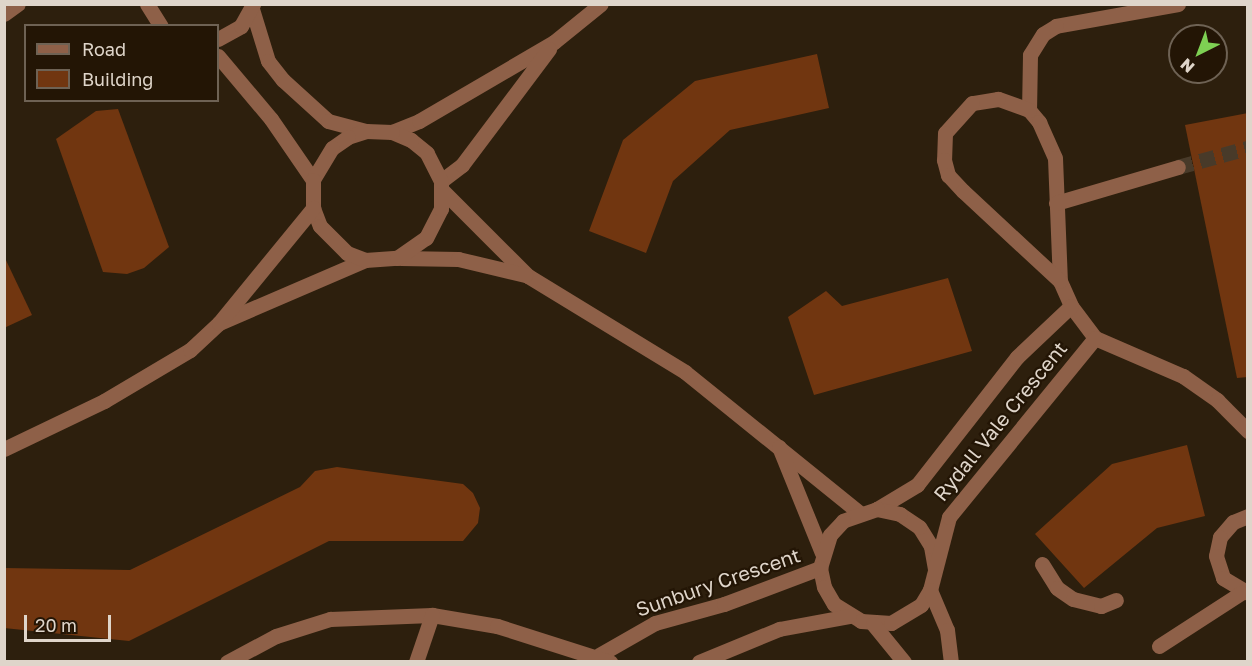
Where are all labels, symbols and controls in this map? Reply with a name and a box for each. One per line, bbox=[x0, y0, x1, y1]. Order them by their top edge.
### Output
legend bbox=[24, 24, 219, 102]
north arrow bbox=[1168, 24, 1228, 84]
text: Road bbox=[82, 38, 126, 60]
text: N bbox=[1176, 54, 1199, 77]
text: Building bbox=[82, 68, 153, 90]
street label: Rydall Vale Crescent bbox=[928, 336, 1072, 506]
street label: Sunbury Crescent bbox=[633, 543, 803, 621]
scale bar bbox=[27, 603, 114, 641]
text: 20 m bbox=[35, 614, 77, 636]

